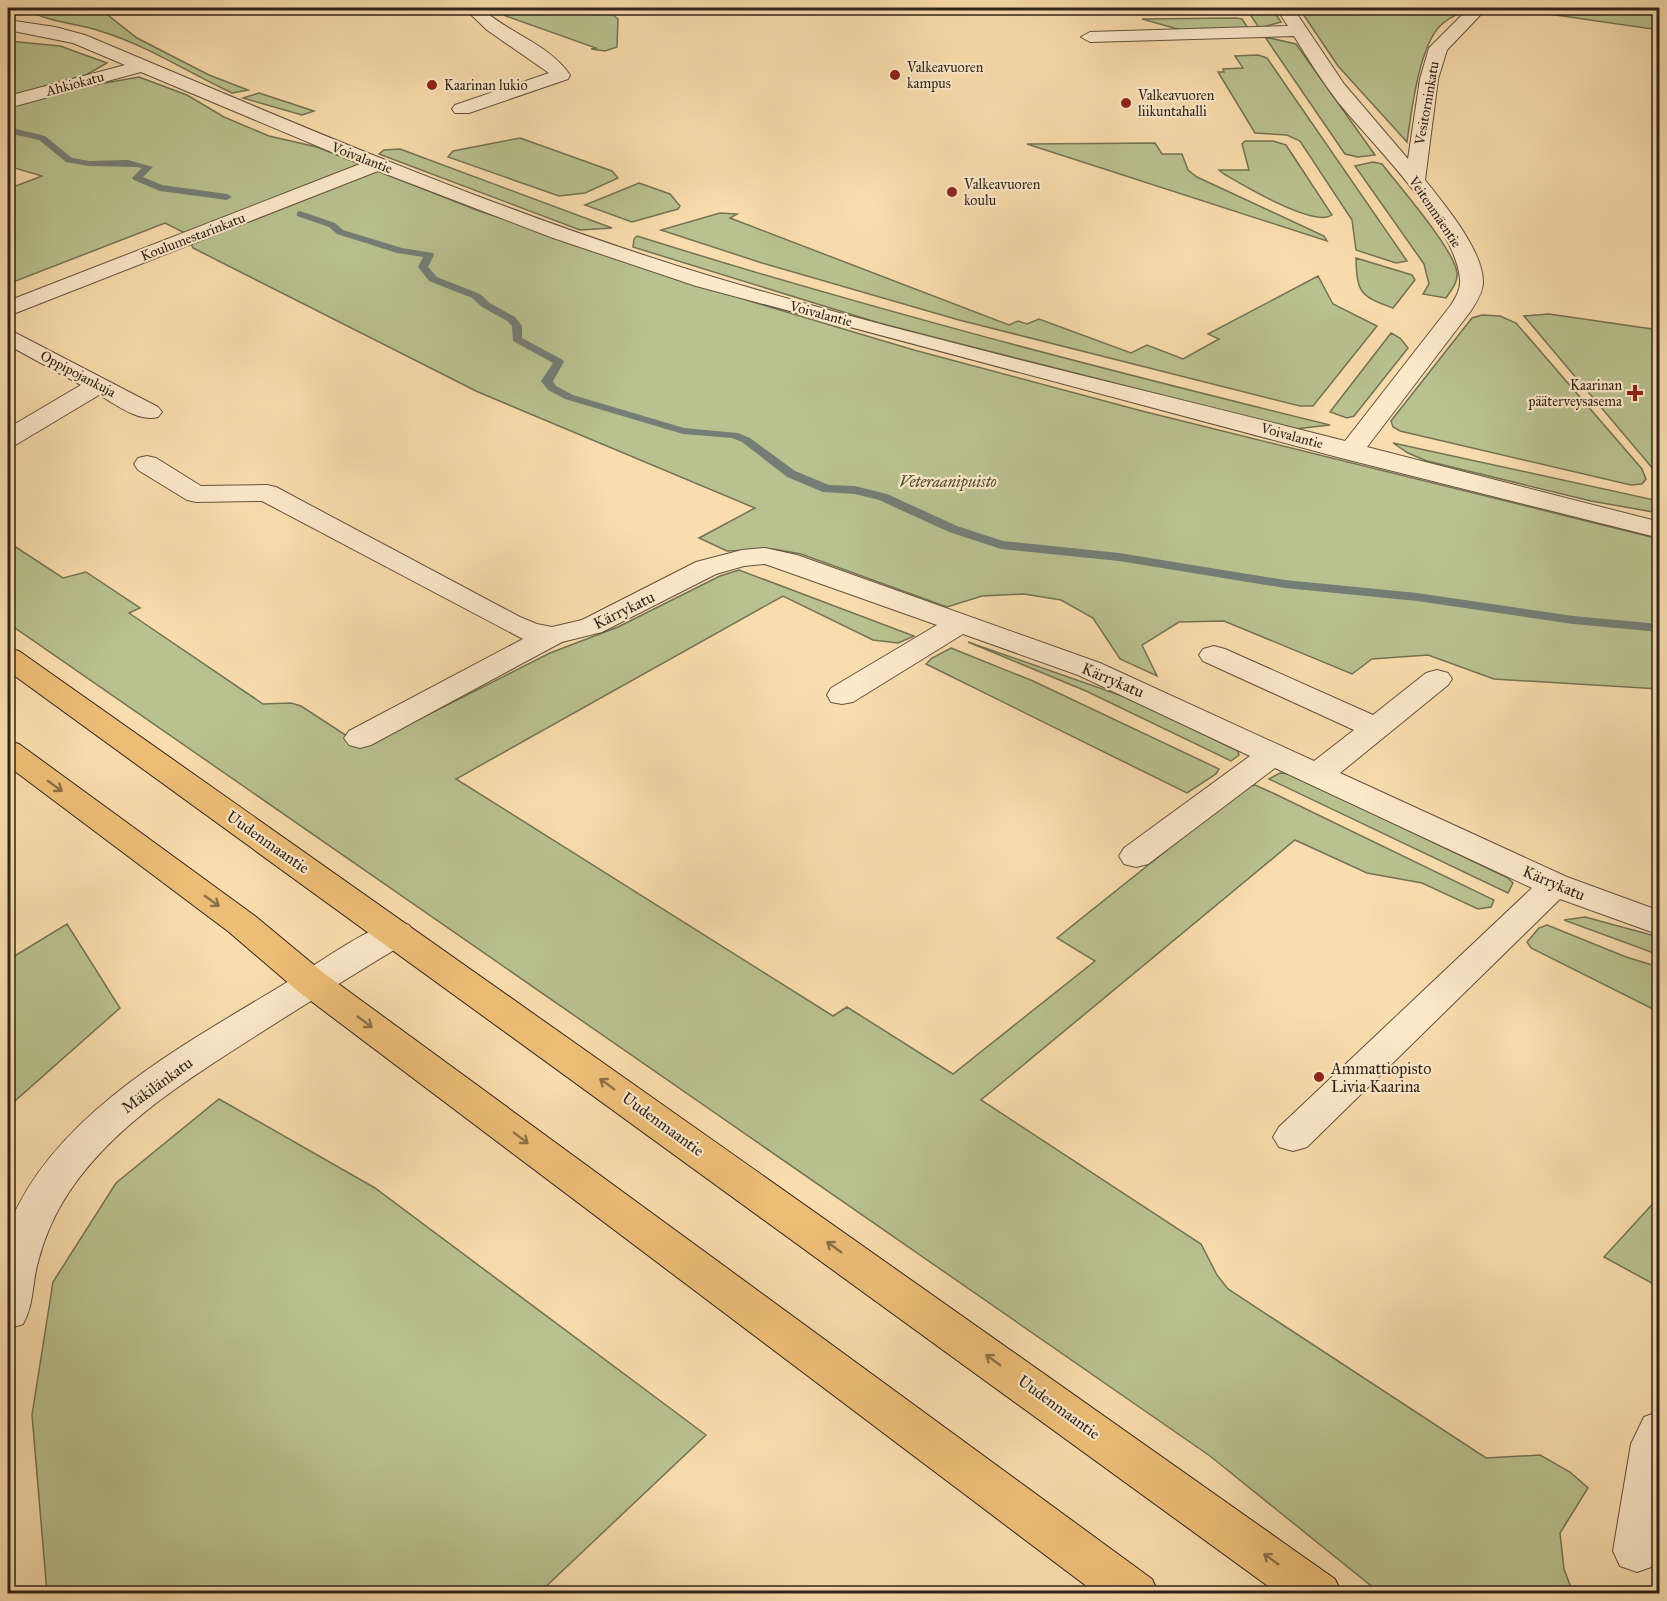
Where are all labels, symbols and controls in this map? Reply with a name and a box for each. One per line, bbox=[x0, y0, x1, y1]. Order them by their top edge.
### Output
place label: Valkeavuoren kampus bbox=[906, 59, 984, 92]
street label: Vesitorninkatu bbox=[1411, 59, 1443, 147]
street label: Ahkiokatu bbox=[43, 68, 106, 100]
marker: Valkeavuoren kampus bbox=[888, 68, 902, 82]
place label: Kaarinan lukio bbox=[444, 77, 528, 94]
marker: Kaarinan lukio bbox=[425, 78, 439, 92]
place label: Valkeavuoren liikuntahalli bbox=[1137, 87, 1215, 120]
marker: Valkeavuoren liikuntahalli bbox=[1119, 96, 1133, 110]
street label: Voivalantie bbox=[328, 138, 395, 177]
street label: Veitenmäentie bbox=[1404, 172, 1465, 251]
place label: Valkeavuoren koulu bbox=[963, 176, 1041, 209]
marker: Valkeavuoren koulu bbox=[945, 185, 959, 199]
street label: Koulumestarinkatu bbox=[138, 209, 248, 265]
street label: Voivalantie bbox=[787, 297, 854, 331]
street label: Oppipojankuja bbox=[37, 347, 119, 401]
place label: Kaarinan pääterveysasema bbox=[1527, 377, 1622, 410]
marker: Kaarinan pääterveysasema bbox=[1626, 384, 1644, 402]
street label: Voivalantie bbox=[1258, 419, 1325, 453]
park label: Veteraanipuisto bbox=[899, 472, 997, 492]
street label: Kärrykatu bbox=[590, 587, 658, 633]
street label: Kärrykatu bbox=[1079, 658, 1147, 702]
one-way arrow bbox=[46, 780, 62, 792]
street label: Uudenmaantie bbox=[223, 807, 313, 878]
street label: Kärrykatu bbox=[1520, 861, 1588, 905]
one-way arrow bbox=[203, 895, 219, 908]
one-way arrow bbox=[356, 1016, 372, 1028]
street label: Mäkilänkatu bbox=[118, 1053, 197, 1117]
place label: Ammattiopisto Livia Kaarina bbox=[1330, 1059, 1431, 1096]
marker: Ammattiopisto Livia Kaarina bbox=[1312, 1070, 1326, 1084]
one-way arrow bbox=[600, 1078, 616, 1090]
street label: Uudenmaantie bbox=[618, 1088, 708, 1160]
one-way arrow bbox=[513, 1132, 529, 1145]
one-way arrow bbox=[827, 1241, 843, 1253]
one-way arrow bbox=[985, 1354, 1001, 1366]
street label: Uudenmaantie bbox=[1014, 1371, 1104, 1443]
one-way arrow bbox=[1263, 1553, 1279, 1566]

